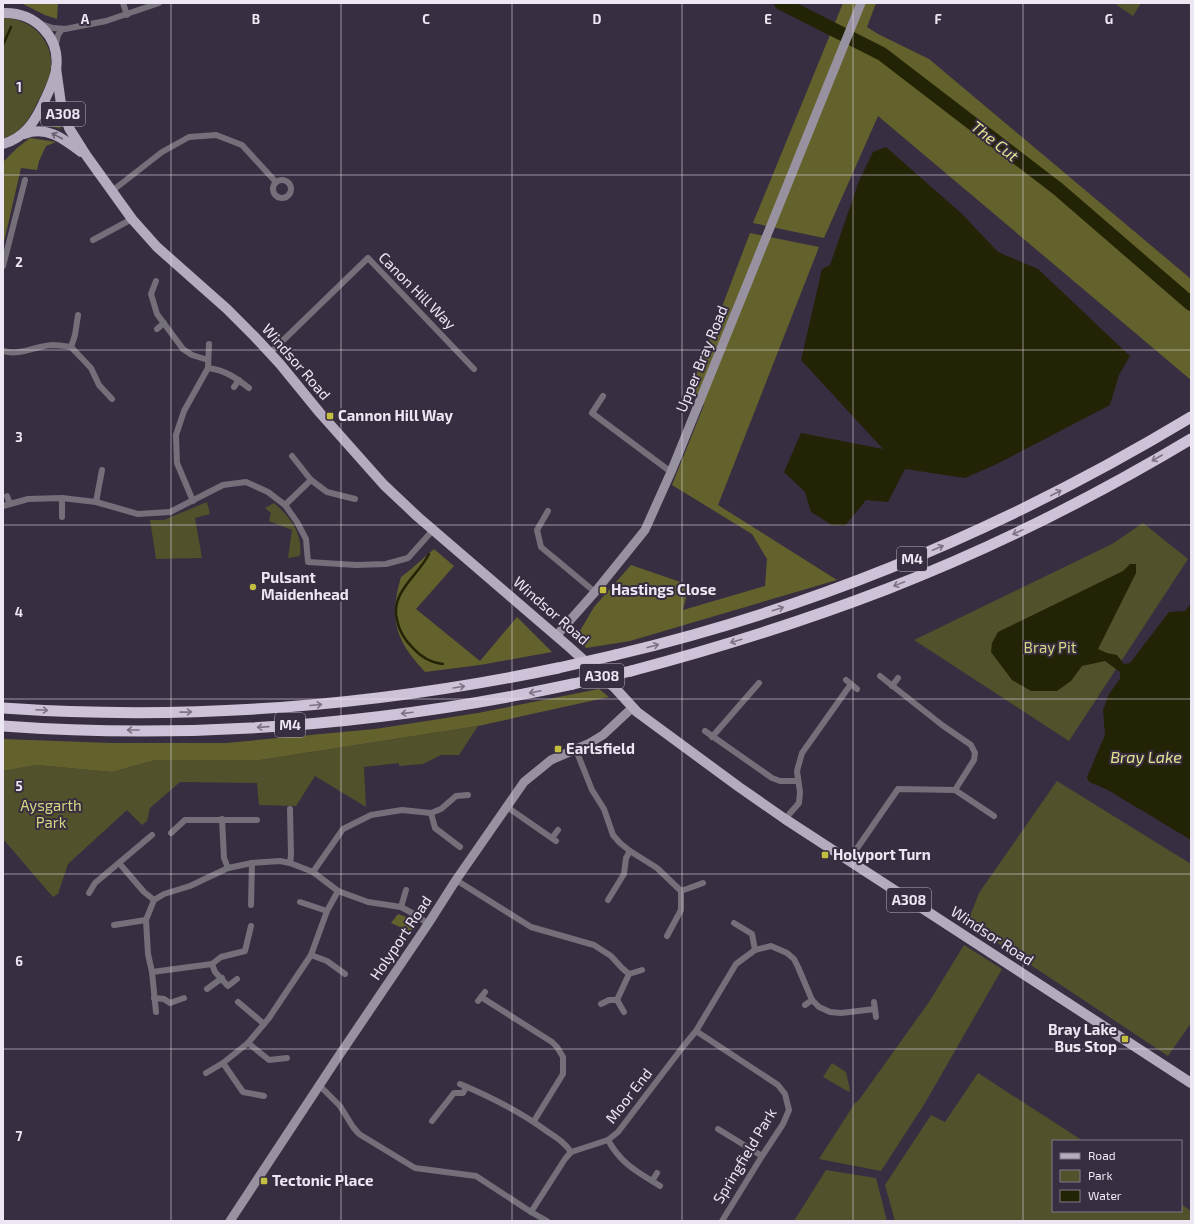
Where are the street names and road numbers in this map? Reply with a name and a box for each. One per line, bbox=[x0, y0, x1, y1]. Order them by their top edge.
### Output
road number: A308 bbox=[41, 102, 85, 126]
street label: Canon Hill Way bbox=[375, 248, 460, 333]
street label: Upper Bray Road bbox=[671, 303, 731, 415]
street label: Windsor Road bbox=[259, 320, 335, 403]
road number: M4 bbox=[897, 547, 927, 571]
street label: Windsor Road bbox=[510, 572, 593, 648]
road number: A308 bbox=[580, 664, 624, 688]
road number: M4 bbox=[275, 713, 305, 737]
road number: A308 bbox=[887, 888, 931, 912]
street label: Holyport Road bbox=[365, 892, 435, 983]
street label: Windsor Road bbox=[948, 902, 1037, 969]
street label: Moor End bbox=[601, 1064, 655, 1127]
street label: Springfield Park bbox=[709, 1104, 780, 1206]

